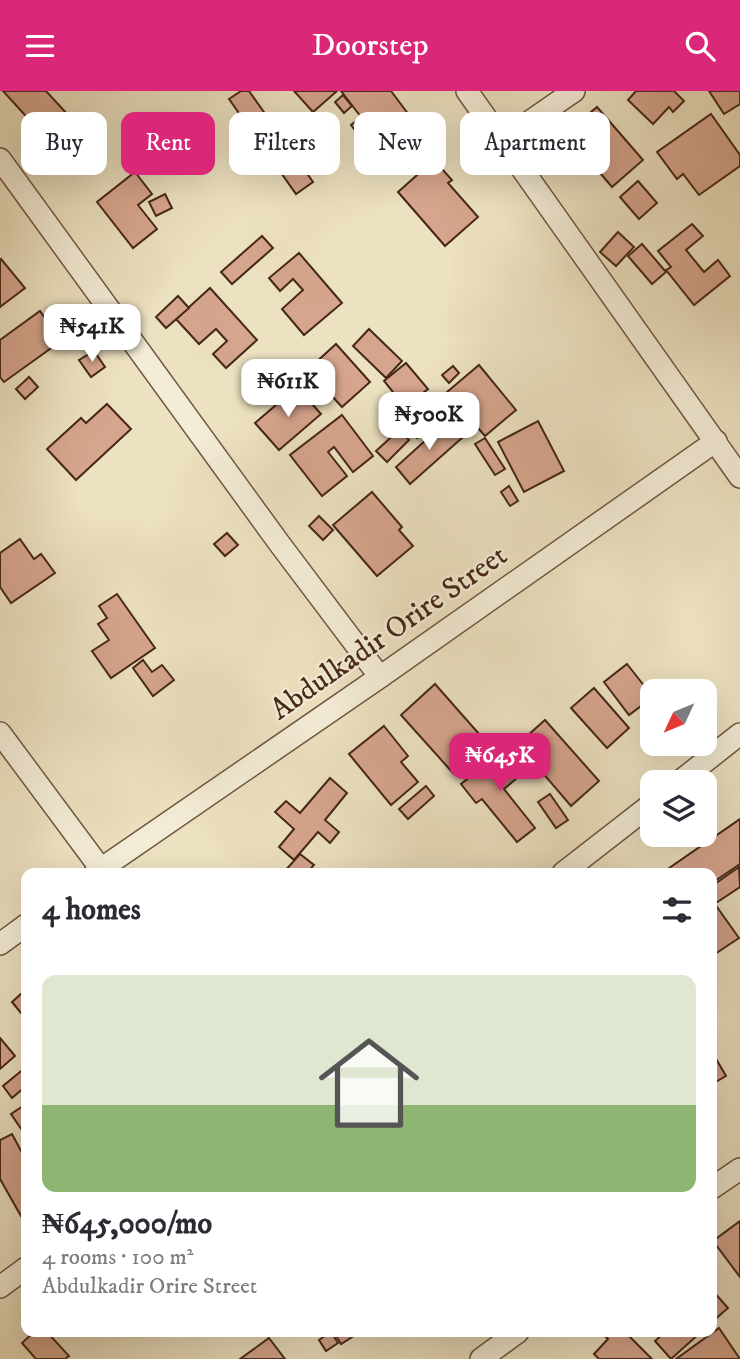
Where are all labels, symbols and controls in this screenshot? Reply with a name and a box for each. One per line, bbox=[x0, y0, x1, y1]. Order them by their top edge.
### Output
text: Doorstep bbox=[311, 26, 429, 66]
icon: menu bbox=[21, 27, 59, 65]
icon: search bbox=[681, 27, 719, 65]
chip: Buy bbox=[21, 112, 107, 175]
chip: Rent bbox=[121, 112, 215, 175]
chip: Filters bbox=[229, 112, 340, 175]
chip: New bbox=[354, 112, 446, 175]
chip: Apartment bbox=[460, 112, 610, 175]
pin: ₦541K bbox=[43, 305, 141, 364]
text: ₦541K bbox=[60, 312, 124, 341]
pin: ₦611K bbox=[239, 359, 337, 419]
text: ₦611K bbox=[257, 367, 319, 396]
pin: ₦500K bbox=[380, 393, 478, 452]
text: ₦500K bbox=[395, 400, 463, 429]
street label: Abdulkadir Orire Street bbox=[263, 537, 515, 729]
north arrow bbox=[640, 679, 718, 756]
map controls bbox=[640, 679, 717, 847]
pin: ₦645K bbox=[451, 733, 549, 793]
text: ₦645K bbox=[465, 741, 535, 770]
button: layers bbox=[640, 770, 717, 847]
icon: filters bbox=[658, 891, 696, 929]
text: 4 homes bbox=[42, 892, 141, 929]
icon: home bbox=[306, 1020, 432, 1146]
text: ₦645,000/mo bbox=[42, 1206, 212, 1243]
text: 4 rooms · 100 m² bbox=[42, 1243, 194, 1272]
text: Abdulkadir Orire Street bbox=[42, 1272, 257, 1301]

